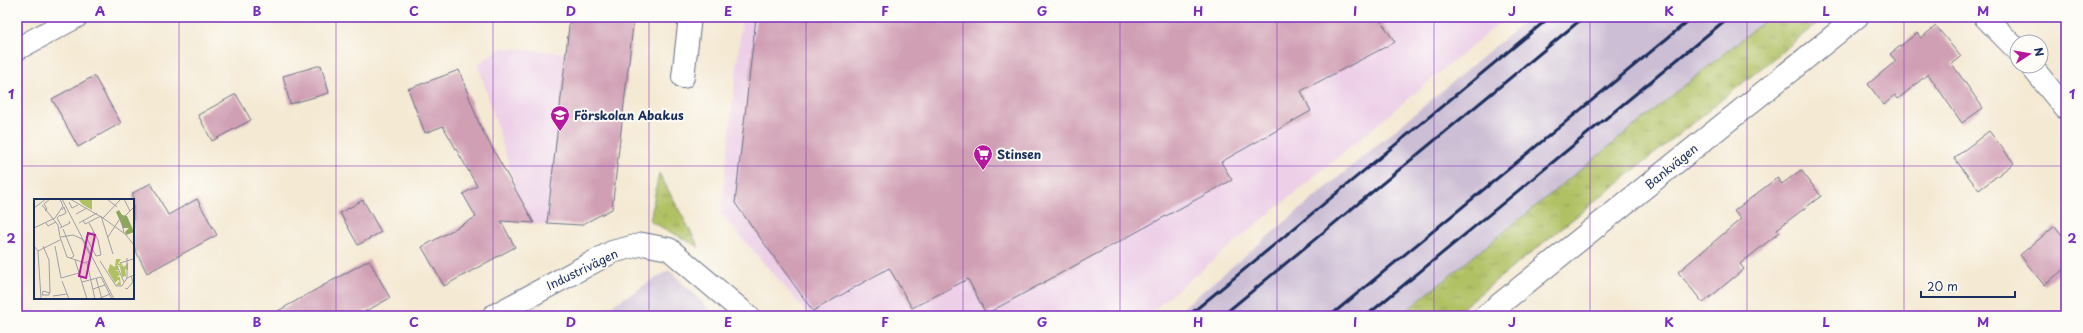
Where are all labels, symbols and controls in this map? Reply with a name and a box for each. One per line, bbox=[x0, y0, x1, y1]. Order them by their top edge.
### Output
text: A bbox=[95, 1, 105, 20]
text: B bbox=[253, 1, 262, 20]
text: C bbox=[409, 1, 419, 20]
text: D bbox=[566, 1, 576, 20]
text: E bbox=[724, 1, 732, 20]
text: F bbox=[881, 1, 889, 20]
text: G bbox=[1037, 1, 1047, 20]
text: H bbox=[1193, 1, 1203, 20]
text: I bbox=[1353, 1, 1357, 20]
text: J bbox=[1508, 1, 1516, 20]
text: K bbox=[1664, 1, 1674, 20]
text: L bbox=[1822, 1, 1830, 20]
text: M bbox=[1977, 1, 1989, 20]
north arrow bbox=[2009, 34, 2049, 74]
text: N bbox=[2030, 46, 2049, 58]
text: 1 bbox=[8, 84, 14, 103]
text: 1 bbox=[2069, 84, 2075, 103]
school or university icon: Förskolan Abakus bbox=[549, 104, 571, 132]
place label: Förskolan Abakus bbox=[574, 106, 684, 124]
street label: Bankvägen bbox=[1641, 139, 1701, 193]
supermarket icon: Stinsen bbox=[972, 143, 994, 171]
place label: Stinsen bbox=[997, 145, 1041, 163]
inset map bbox=[34, 199, 134, 299]
text: 2 bbox=[6, 228, 16, 247]
text: 2 bbox=[2067, 228, 2077, 247]
street label: Industrivägen bbox=[543, 244, 621, 294]
scale bar bbox=[1921, 273, 2015, 299]
text: 20 m bbox=[1927, 277, 1958, 295]
text: A bbox=[95, 312, 105, 331]
text: B bbox=[253, 312, 262, 331]
text: C bbox=[409, 312, 419, 331]
text: D bbox=[566, 312, 576, 331]
text: E bbox=[724, 312, 732, 331]
text: F bbox=[881, 312, 889, 331]
text: G bbox=[1037, 312, 1047, 331]
text: H bbox=[1193, 312, 1203, 331]
text: I bbox=[1353, 312, 1357, 331]
text: J bbox=[1508, 312, 1516, 331]
text: K bbox=[1664, 312, 1674, 331]
text: L bbox=[1822, 312, 1830, 331]
text: M bbox=[1977, 312, 1989, 331]

